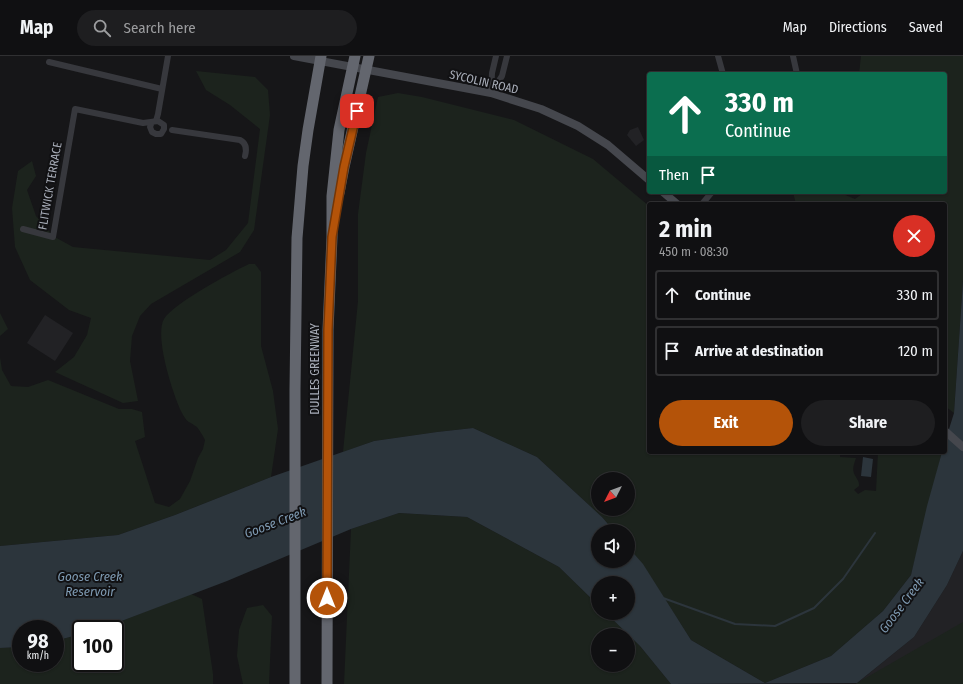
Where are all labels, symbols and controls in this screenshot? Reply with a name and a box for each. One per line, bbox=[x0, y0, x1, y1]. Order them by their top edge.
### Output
search box bbox=[77, 10, 357, 46]
text: Map bbox=[20, 16, 53, 39]
icon: search bbox=[91, 17, 113, 39]
text: Search here bbox=[123, 19, 196, 37]
text: Map bbox=[783, 19, 807, 36]
text: Directions bbox=[829, 19, 887, 36]
text: Saved bbox=[909, 19, 943, 36]
street label: SYCOLIN ROAD bbox=[448, 67, 520, 97]
text: 330 m bbox=[725, 86, 794, 119]
icon: ahead bbox=[659, 88, 711, 140]
pin bbox=[340, 94, 374, 128]
icon: arrive bbox=[346, 100, 368, 122]
text: Continue bbox=[725, 120, 791, 142]
street label: FLITWICK TERRACE bbox=[35, 141, 65, 231]
icon: arrive bbox=[697, 164, 719, 186]
text: Then bbox=[659, 166, 689, 184]
text: 2 min bbox=[659, 215, 712, 243]
button: close bbox=[893, 215, 935, 257]
text: 450 m · 08:30 bbox=[659, 244, 729, 259]
icon: ahead bbox=[661, 284, 683, 306]
text: Continue bbox=[695, 286, 751, 304]
text: 330 m bbox=[897, 286, 933, 304]
street label: DULLES GREENWAY bbox=[308, 323, 322, 415]
icon: arrive bbox=[661, 340, 683, 362]
text: Arrive at destination bbox=[695, 342, 823, 360]
text: 120 m bbox=[898, 342, 933, 360]
button: Exit bbox=[659, 400, 793, 446]
button: Share bbox=[801, 400, 935, 446]
north arrow bbox=[591, 472, 635, 516]
map controls bbox=[591, 472, 635, 672]
water label: Goose Creek bbox=[242, 504, 309, 541]
button: sound bbox=[591, 524, 635, 568]
water label: Goose Creek Reservoir bbox=[58, 569, 123, 599]
water label: Goose Creek bbox=[876, 574, 927, 636]
button: + bbox=[591, 576, 635, 620]
position arrow bbox=[306, 577, 348, 619]
speed limit sign: 100 bbox=[72, 620, 124, 672]
button: − bbox=[591, 628, 635, 672]
text: 98 bbox=[28, 629, 48, 653]
text: km/h bbox=[27, 650, 49, 662]

